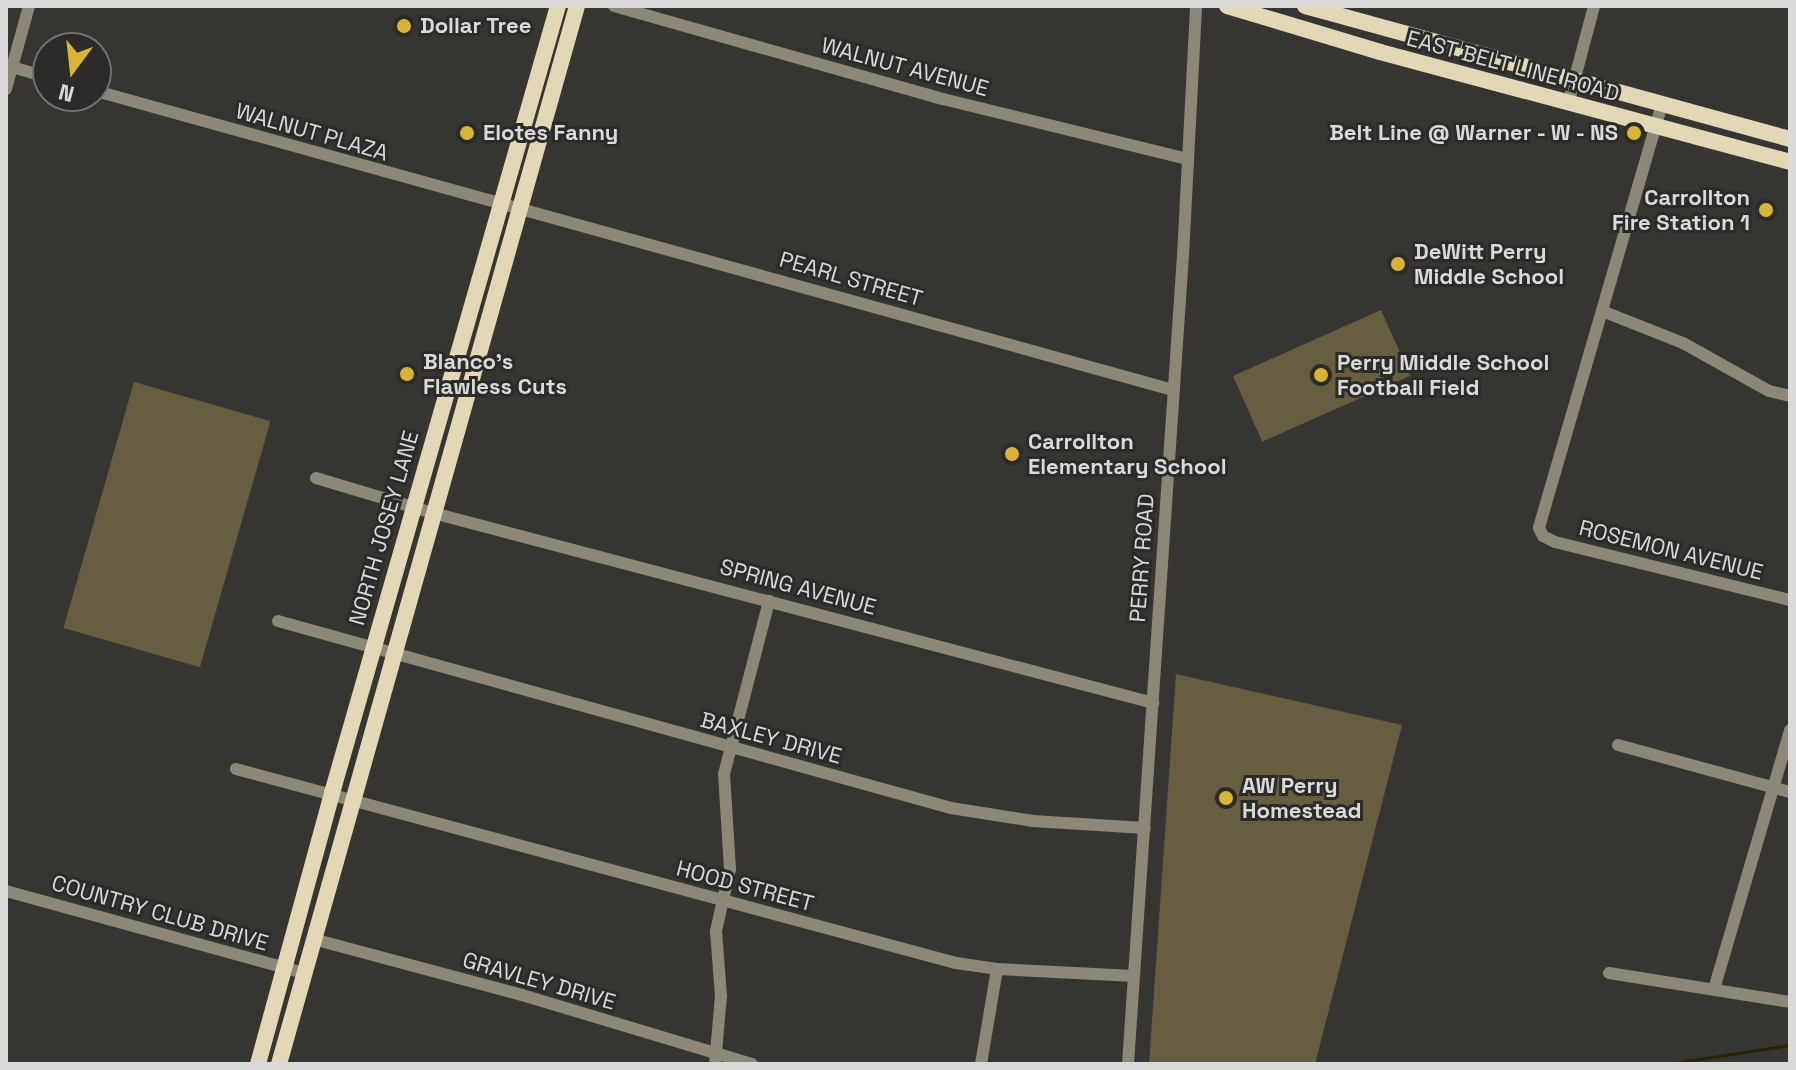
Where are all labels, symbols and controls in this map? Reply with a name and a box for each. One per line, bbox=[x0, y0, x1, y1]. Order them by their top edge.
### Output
place label: Dollar Tree bbox=[420, 13, 532, 39]
marker: Dollar Tree bbox=[395, 17, 413, 35]
street label: EAST BELT LINE ROAD bbox=[1403, 25, 1623, 107]
north arrow bbox=[32, 32, 112, 112]
street label: WALNUT AVENUE bbox=[818, 32, 992, 102]
text: N bbox=[56, 78, 77, 109]
street label: WALNUT PLAZA bbox=[232, 98, 392, 166]
place label: Elotes Fanny bbox=[483, 120, 618, 146]
place label: Belt Line @ Warner - W - NS bbox=[1327, 120, 1618, 146]
marker: Elotes Fanny bbox=[458, 124, 476, 142]
marker: Belt Line @ Warner - W - NS bbox=[1625, 124, 1643, 142]
place label: Carrollton Fire Station 1 bbox=[1612, 184, 1750, 236]
marker: Carrollton Fire Station 1 bbox=[1757, 201, 1775, 219]
place label: DeWitt Perry Middle School bbox=[1414, 238, 1564, 290]
street label: PEARL STREET bbox=[776, 246, 926, 312]
marker: DeWitt Perry Middle School bbox=[1389, 255, 1407, 273]
place label: Blanco's Flawless Cuts bbox=[423, 348, 567, 400]
place label: Perry Middle School Football Field bbox=[1337, 349, 1549, 400]
marker: Blanco's Flawless Cuts bbox=[398, 365, 416, 383]
marker: Perry Middle School Football Field bbox=[1312, 366, 1330, 384]
street label: NORTH JOSEY LANE bbox=[344, 428, 424, 628]
place label: Carrollton Elementary School bbox=[1028, 428, 1227, 480]
marker: Carrollton Elementary School bbox=[1003, 445, 1021, 463]
street label: PERRY ROAD bbox=[1124, 493, 1160, 623]
street label: ROSEMON AVENUE bbox=[1576, 514, 1766, 586]
street label: SPRING AVENUE bbox=[717, 553, 879, 621]
street label: BAXLEY DRIVE bbox=[697, 706, 845, 770]
place label: AW Perry Homestead bbox=[1242, 772, 1362, 824]
marker: AW Perry Homestead bbox=[1217, 789, 1235, 807]
street label: HOOD STREET bbox=[674, 855, 816, 917]
street label: COUNTRY CLUB DRIVE bbox=[49, 869, 271, 957]
street label: GRAVLEY DRIVE bbox=[459, 947, 619, 1015]

